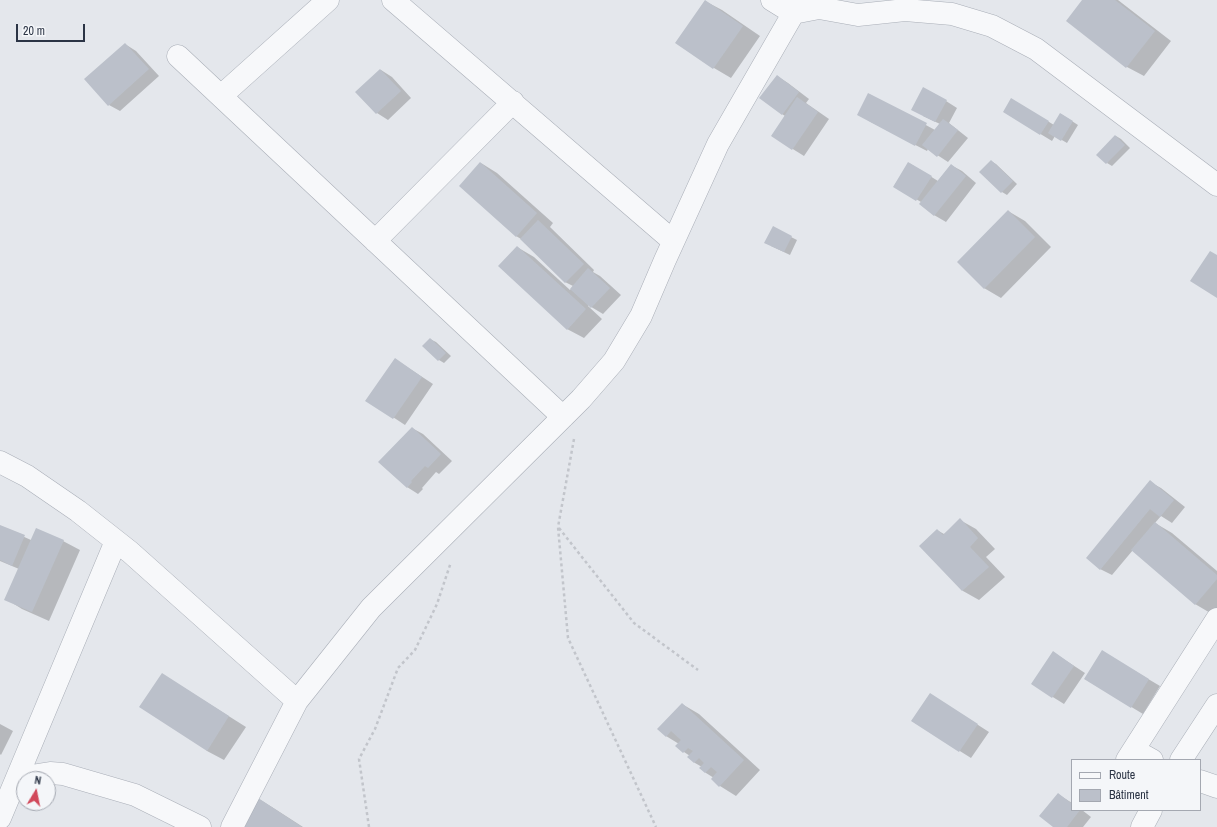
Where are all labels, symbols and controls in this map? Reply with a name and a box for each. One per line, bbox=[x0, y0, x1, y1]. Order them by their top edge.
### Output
scale bar bbox=[18, 16, 87, 42]
text: 20 m bbox=[23, 23, 45, 39]
legend bbox=[1071, 759, 1201, 811]
text: Route bbox=[1109, 767, 1135, 783]
north arrow bbox=[16, 771, 56, 811]
text: N bbox=[33, 773, 42, 788]
text: Bâtiment bbox=[1109, 787, 1148, 803]

